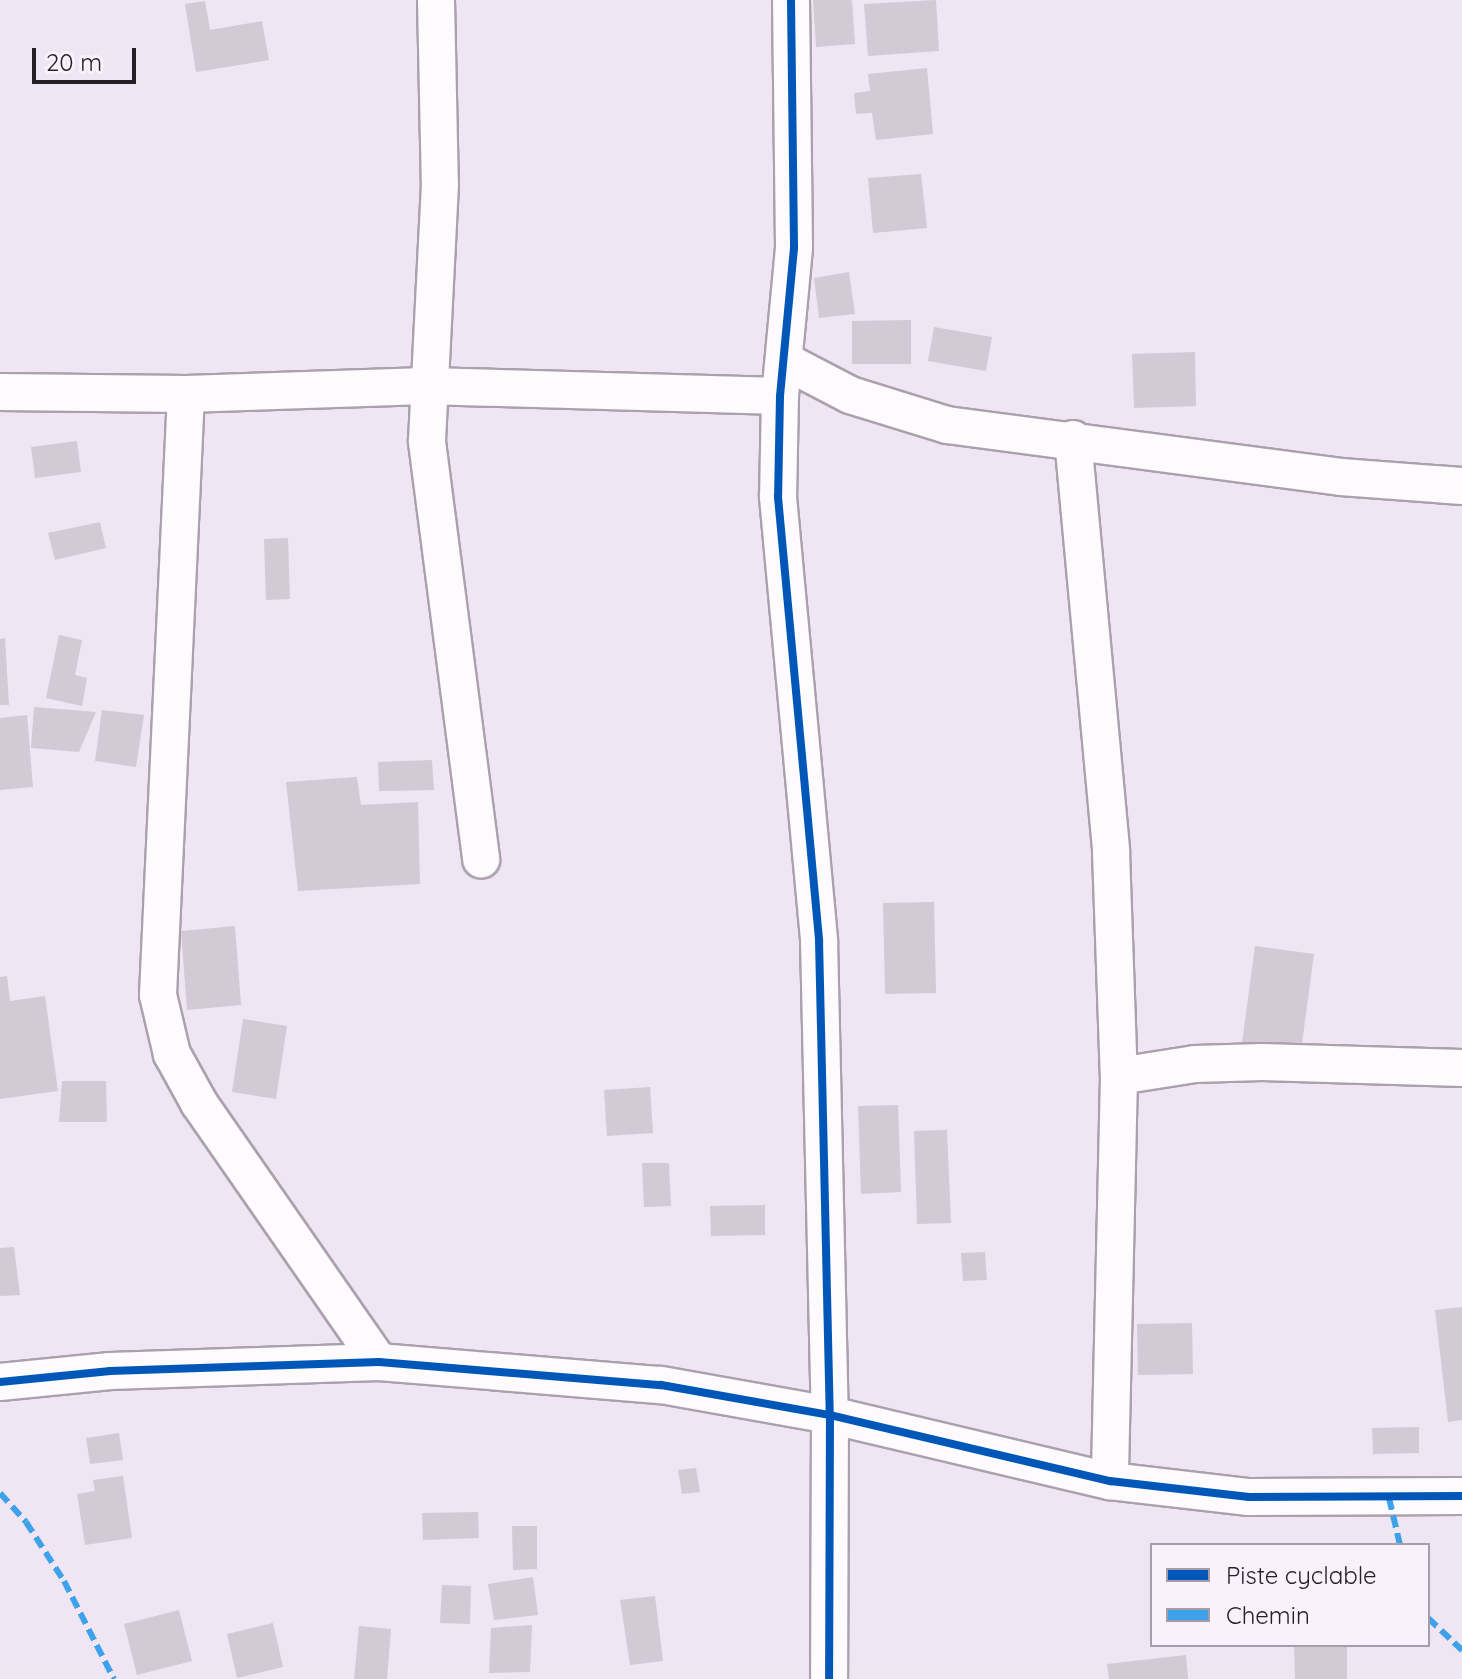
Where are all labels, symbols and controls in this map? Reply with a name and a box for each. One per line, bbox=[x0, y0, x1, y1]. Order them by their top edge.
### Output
scale bar bbox=[36, 32, 140, 82]
text: 20 m bbox=[46, 47, 102, 77]
legend bbox=[1150, 1543, 1430, 1647]
text: Piste cyclable bbox=[1226, 1560, 1377, 1590]
text: Chemin bbox=[1226, 1600, 1310, 1630]

